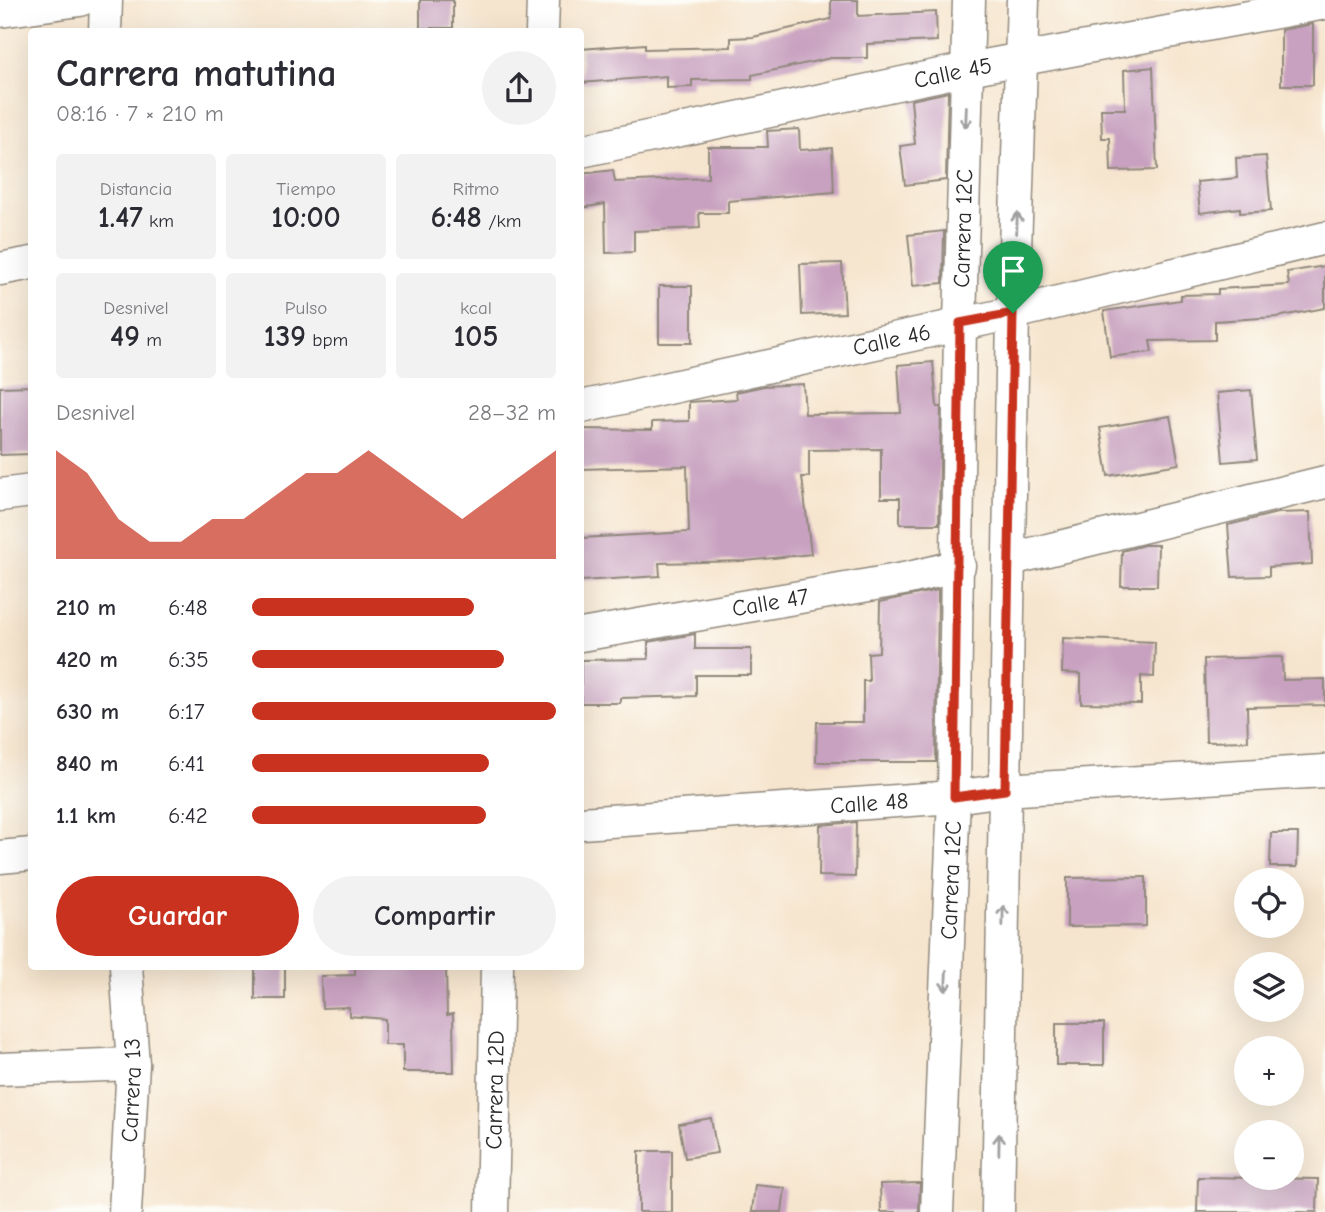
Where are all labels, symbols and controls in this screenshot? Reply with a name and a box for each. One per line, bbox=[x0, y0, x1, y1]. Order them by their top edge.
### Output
button: share bbox=[482, 51, 556, 125]
text: Carrera matutina bbox=[56, 52, 337, 96]
street label: Calle 45 bbox=[911, 52, 994, 94]
text: 08:16 · 7 × 210 m bbox=[56, 100, 224, 127]
one-way arrow bbox=[959, 105, 973, 128]
street label: Carrera 12C bbox=[948, 169, 978, 288]
text: Distancia bbox=[100, 178, 172, 200]
text: Tiempo bbox=[276, 178, 336, 200]
text: Ritmo bbox=[453, 178, 499, 200]
text: 1.47 bbox=[98, 200, 143, 235]
text: 10:00 bbox=[271, 200, 341, 235]
text: 6:48 bbox=[431, 200, 482, 235]
text: km bbox=[143, 210, 174, 232]
text: /km bbox=[482, 210, 521, 232]
one-way arrow bbox=[1010, 212, 1023, 235]
pin bbox=[983, 241, 1043, 313]
icon: arrive bbox=[994, 252, 1032, 290]
text: Desnivel bbox=[103, 297, 169, 319]
text: Pulso bbox=[285, 297, 327, 319]
text: kcal bbox=[460, 297, 492, 319]
street label: Calle 46 bbox=[850, 318, 933, 361]
text: 49 bbox=[110, 319, 140, 354]
text: 139 bbox=[264, 319, 306, 354]
text: 105 bbox=[454, 319, 498, 354]
text: m bbox=[140, 329, 162, 351]
text: bpm bbox=[306, 329, 348, 351]
text: Desnivel bbox=[56, 399, 135, 426]
text: 28–32 m bbox=[468, 399, 556, 426]
street label: Calle 47 bbox=[730, 583, 811, 623]
text: 210 m bbox=[56, 594, 116, 621]
text: 6:48 bbox=[168, 594, 208, 621]
text: 420 m bbox=[56, 646, 118, 673]
text: 6:35 bbox=[168, 646, 209, 673]
text: 630 m bbox=[56, 698, 119, 725]
text: 6:17 bbox=[168, 698, 205, 725]
text: 840 m bbox=[56, 750, 118, 777]
text: 6:41 bbox=[168, 750, 205, 777]
street label: Calle 48 bbox=[829, 787, 909, 820]
text: 1.1 km bbox=[56, 802, 116, 829]
text: 6:42 bbox=[168, 802, 208, 829]
street label: Carrera 12C bbox=[935, 820, 967, 940]
map controls bbox=[1234, 868, 1304, 1190]
button: locate bbox=[1234, 868, 1304, 938]
button: Guardar bbox=[56, 876, 299, 956]
button: Compartir bbox=[313, 876, 556, 956]
one-way arrow bbox=[996, 905, 1010, 928]
button: layers bbox=[1234, 952, 1304, 1022]
one-way arrow bbox=[940, 970, 953, 993]
street label: Carrera 12D bbox=[480, 1030, 510, 1150]
button: + bbox=[1234, 1036, 1304, 1106]
street label: Carrera 13 bbox=[116, 1037, 147, 1143]
button: − bbox=[1234, 1120, 1304, 1190]
one-way arrow bbox=[992, 1133, 1006, 1156]

